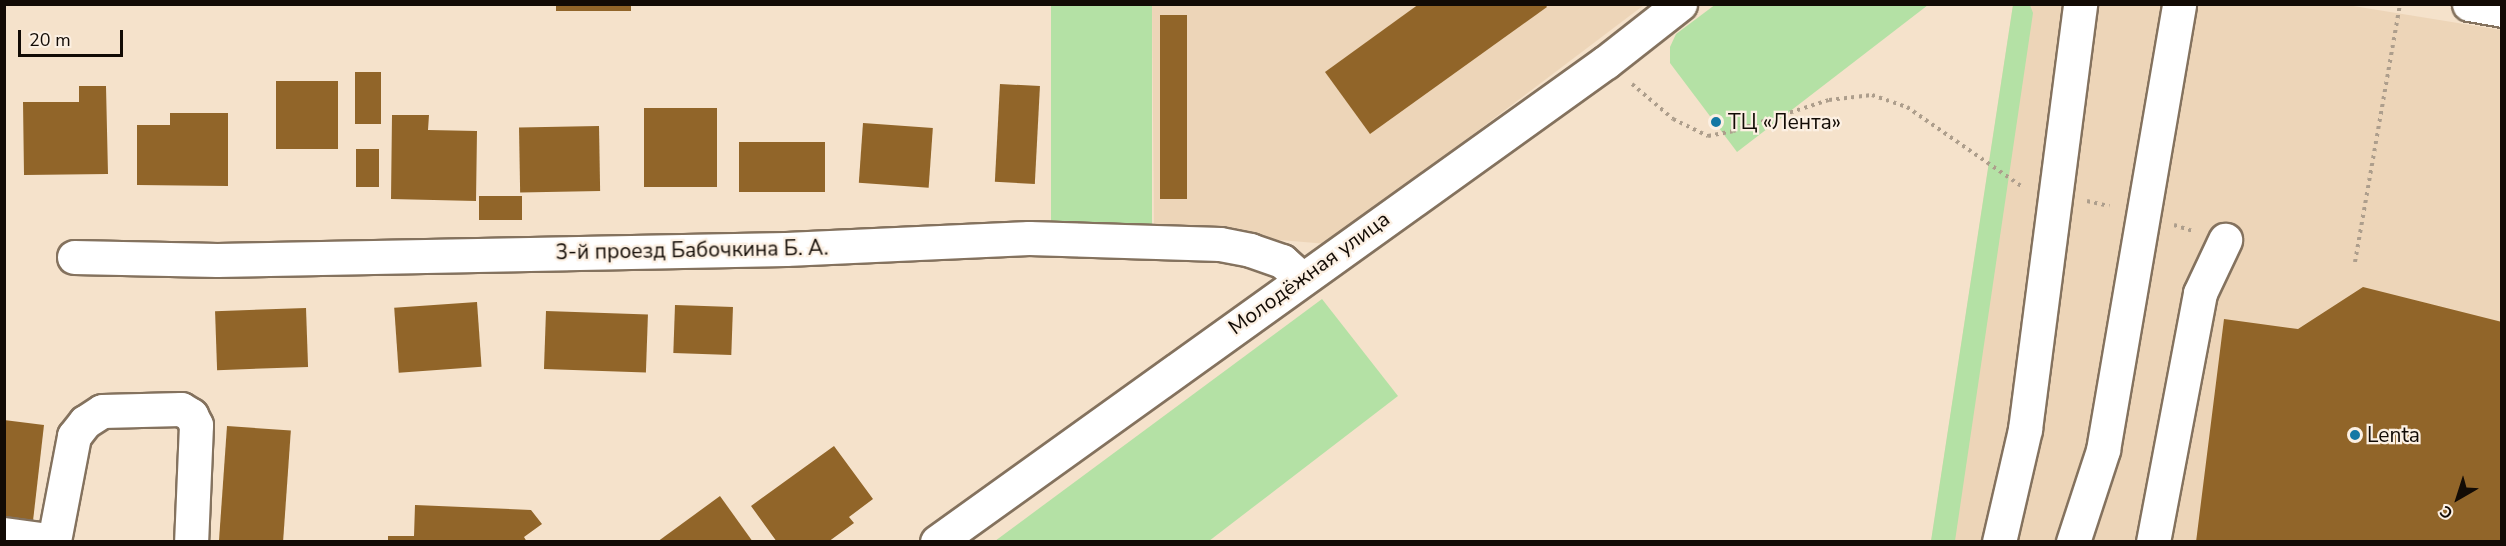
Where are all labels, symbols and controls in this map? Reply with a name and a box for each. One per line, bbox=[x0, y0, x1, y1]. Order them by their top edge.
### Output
scale bar bbox=[21, 18, 126, 56]
text: 20 m bbox=[29, 28, 71, 52]
place label: ТЦ «Лента» bbox=[1728, 109, 1841, 135]
marker: ТЦ «Лента» bbox=[1709, 115, 1723, 129]
street label: Молодёжная улица bbox=[1224, 206, 1394, 340]
street label: 3-й проезд Бабочкина Б. А. bbox=[555, 235, 829, 265]
place label: Lenta bbox=[2367, 422, 2420, 448]
marker: Lenta bbox=[2348, 428, 2362, 442]
north arrow bbox=[2428, 468, 2488, 528]
text: С bbox=[2436, 500, 2458, 524]

